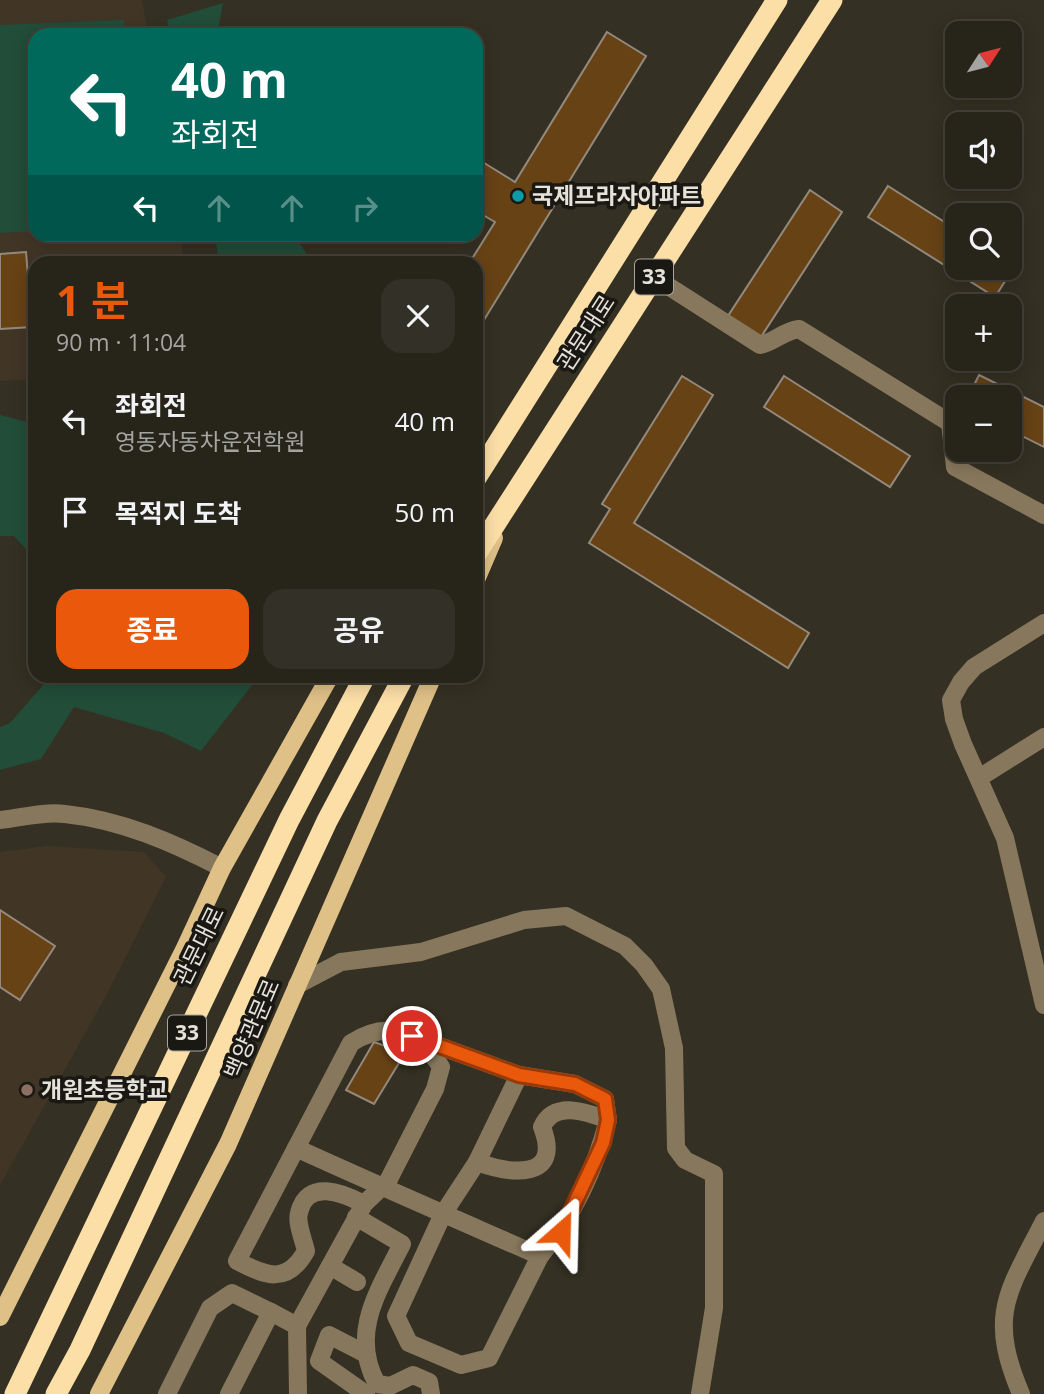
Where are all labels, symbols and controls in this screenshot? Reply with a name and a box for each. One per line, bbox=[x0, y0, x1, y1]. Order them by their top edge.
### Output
north arrow bbox=[945, 21, 1022, 98]
map controls bbox=[945, 21, 1022, 462]
text: 40 m bbox=[171, 46, 288, 112]
icon: left bbox=[56, 56, 147, 147]
text: 좌회전 bbox=[171, 112, 259, 155]
button: sound bbox=[945, 112, 1022, 189]
place label: 국제프라자아파트 bbox=[532, 179, 701, 211]
marker: 국제프라자아파트 bbox=[510, 188, 526, 204]
icon: left bbox=[127, 189, 165, 227]
icon: ahead bbox=[200, 189, 238, 227]
icon: ahead bbox=[273, 189, 311, 227]
icon: right bbox=[346, 189, 384, 227]
button: search bbox=[945, 203, 1022, 280]
road number: 33 bbox=[635, 260, 673, 294]
text: 1 분 bbox=[56, 271, 130, 328]
button: close bbox=[381, 279, 455, 353]
street label: 관문대로 bbox=[549, 288, 622, 377]
button: + bbox=[945, 294, 1022, 371]
text: 90 m · 11:04 bbox=[56, 326, 186, 358]
button: − bbox=[945, 385, 1022, 462]
text: 좌회전 bbox=[115, 387, 187, 423]
icon: left bbox=[56, 402, 94, 440]
text: 40 m bbox=[394, 403, 455, 439]
text: 영동자동차운전학원 bbox=[115, 425, 305, 457]
icon: arrive bbox=[56, 493, 94, 531]
text: 50 m bbox=[394, 494, 455, 530]
text: 목적지 도착 bbox=[115, 495, 241, 531]
button: 종료 bbox=[56, 589, 249, 669]
button: 공유 bbox=[263, 589, 455, 669]
street label: 관문대로 bbox=[165, 901, 231, 991]
street label: 백양관문로 bbox=[216, 974, 286, 1084]
pin bbox=[382, 1006, 442, 1066]
road number: 33 bbox=[168, 1016, 206, 1050]
icon: arrive bbox=[393, 1017, 431, 1055]
place label: 개원초등학교 bbox=[41, 1073, 168, 1105]
marker: 개원초등학교 bbox=[19, 1082, 35, 1098]
position arrow bbox=[524, 1195, 598, 1269]

